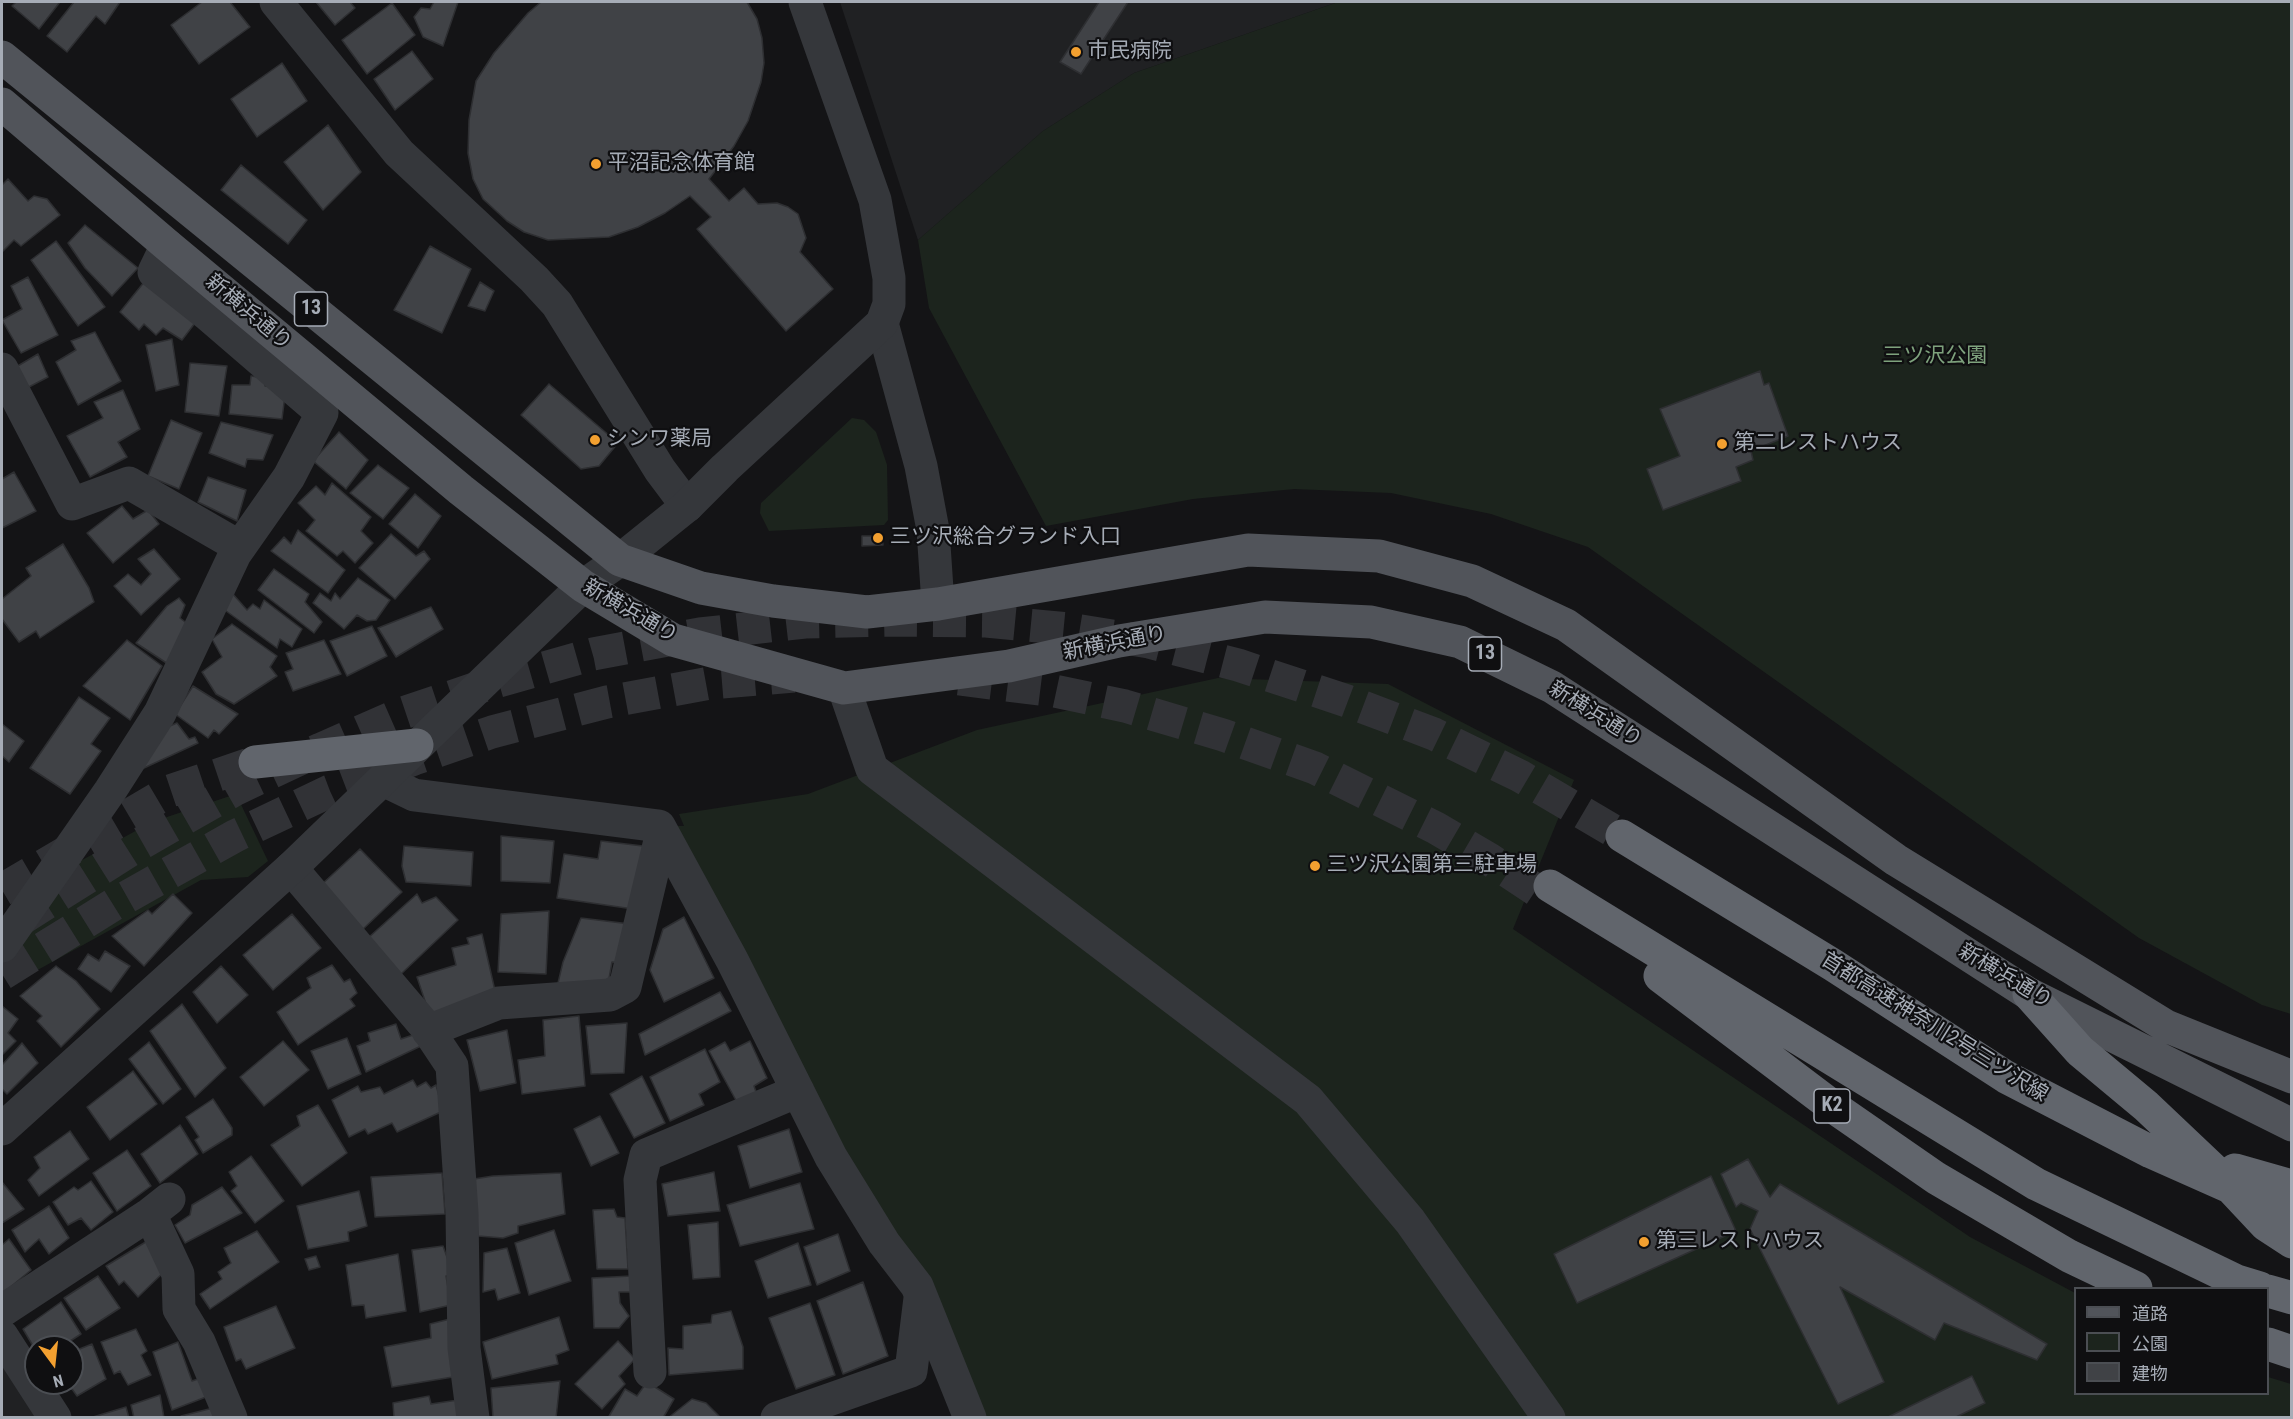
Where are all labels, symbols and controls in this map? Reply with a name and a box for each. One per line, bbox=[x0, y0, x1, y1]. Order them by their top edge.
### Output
place label: 市民病院 bbox=[1088, 39, 1172, 65]
marker: 市民病院 bbox=[1069, 45, 1083, 59]
place label: 平沼記念体育館 bbox=[608, 151, 755, 177]
marker: 平沼記念体育館 bbox=[589, 157, 603, 171]
street label: 新横浜通り bbox=[200, 270, 296, 356]
road number: 13 bbox=[294, 292, 328, 326]
park label: 三ツ沢公園 bbox=[1883, 344, 1987, 370]
place label: シンワ薬局 bbox=[607, 427, 712, 453]
place label: 第二レストハウス bbox=[1734, 431, 1902, 457]
marker: シンワ薬局 bbox=[588, 433, 602, 447]
marker: 第二レストハウス bbox=[1715, 437, 1729, 451]
place label: 三ツ沢総合グランド入口 bbox=[890, 525, 1121, 551]
marker: 三ツ沢総合グランド入口 bbox=[871, 531, 885, 545]
street label: 新横浜通り bbox=[578, 575, 682, 649]
street label: 新横浜通り bbox=[1061, 622, 1169, 666]
road number: 13 bbox=[1468, 637, 1502, 671]
street label: 新横浜通り bbox=[1544, 676, 1646, 754]
place label: 三ツ沢公園第三駐車場 bbox=[1327, 853, 1537, 879]
marker: 三ツ沢公園第三駐車場 bbox=[1308, 859, 1322, 873]
street label: 新横浜通り bbox=[1954, 939, 2056, 1015]
street label: 首都高速神奈川2号三ツ沢線 bbox=[1816, 948, 2052, 1108]
road number: K2 bbox=[1814, 1089, 1850, 1123]
place label: 第三レストハウス bbox=[1656, 1229, 1824, 1255]
marker: 第三レストハウス bbox=[1637, 1235, 1651, 1249]
legend bbox=[2074, 1287, 2269, 1395]
text: 道路 bbox=[2132, 1303, 2168, 1324]
text: 公園 bbox=[2132, 1333, 2168, 1354]
north arrow bbox=[24, 1335, 84, 1395]
text: 建物 bbox=[2132, 1363, 2168, 1384]
text: N bbox=[51, 1370, 65, 1391]

